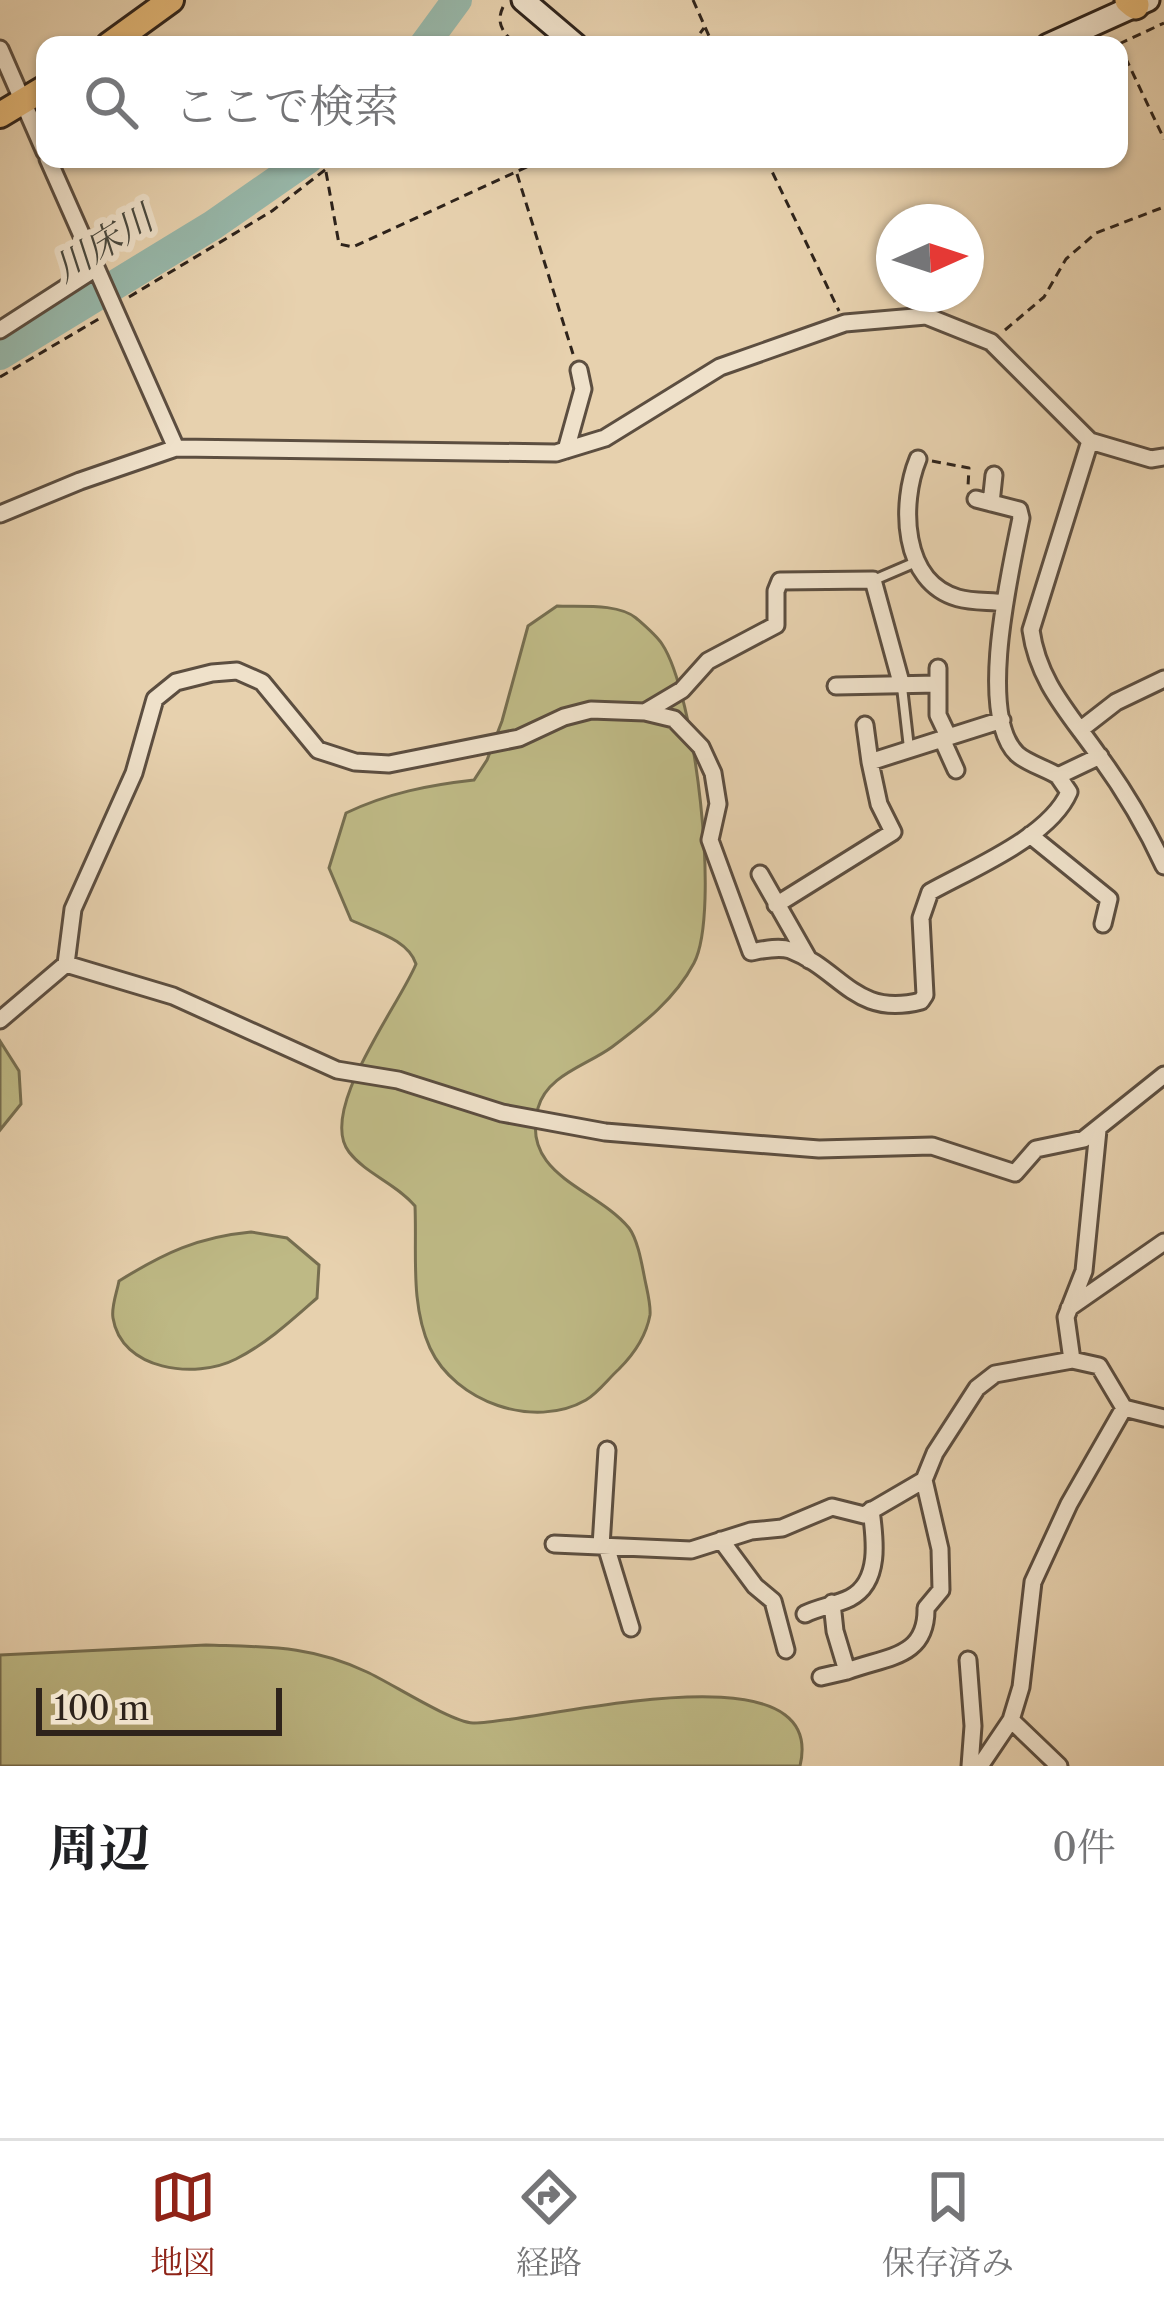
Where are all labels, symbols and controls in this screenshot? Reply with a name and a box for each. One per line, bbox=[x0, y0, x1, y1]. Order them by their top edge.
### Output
search box bbox=[36, 36, 1128, 168]
icon: search bbox=[78, 69, 144, 135]
text: ここで検索 bbox=[174, 78, 399, 134]
water label: 川床川 bbox=[46, 194, 164, 290]
north arrow bbox=[876, 204, 984, 312]
scale bar bbox=[36, 1682, 282, 1735]
text: 100 m bbox=[54, 1688, 149, 1729]
text: 周辺 bbox=[48, 1817, 150, 1879]
text: 0件 bbox=[1052, 1823, 1116, 1871]
tab: 地図 bbox=[150, 2164, 216, 2283]
tab: 経路 bbox=[516, 2164, 582, 2283]
tab: 保存済み bbox=[882, 2164, 1014, 2283]

